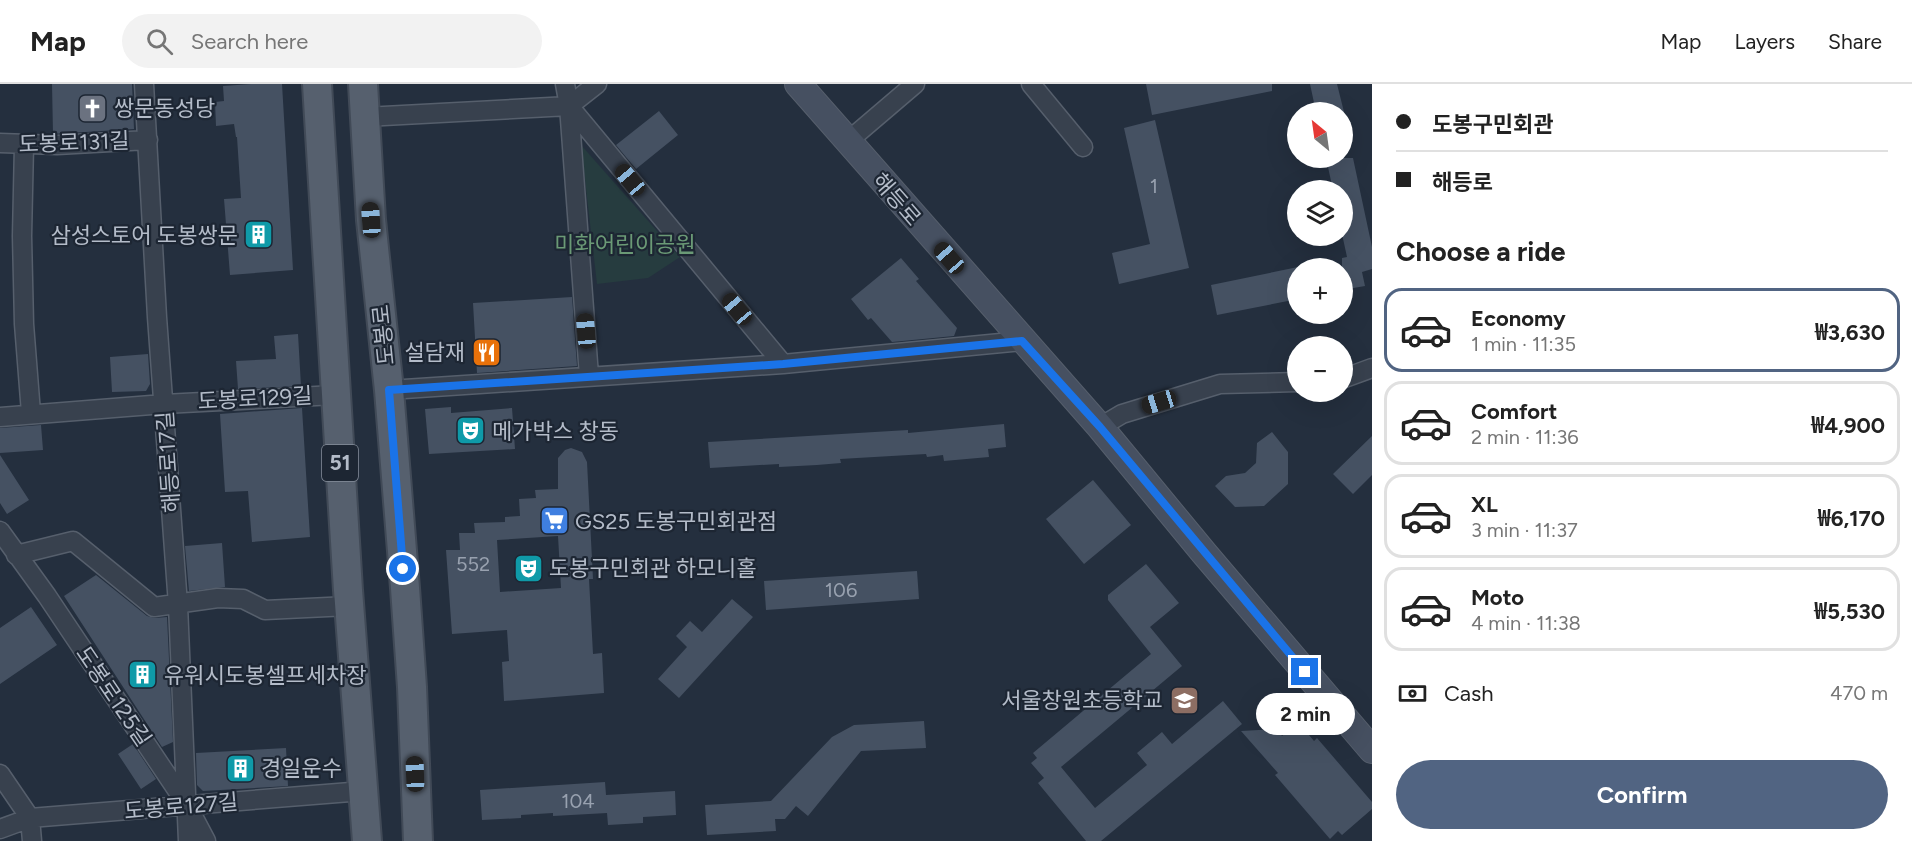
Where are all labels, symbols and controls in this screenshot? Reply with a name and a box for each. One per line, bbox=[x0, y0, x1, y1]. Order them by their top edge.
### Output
search box bbox=[122, 14, 542, 68]
text: Map bbox=[30, 24, 86, 58]
icon: search bbox=[143, 25, 176, 58]
text: Search here bbox=[191, 28, 308, 55]
text: Map bbox=[1661, 29, 1701, 54]
text: Layers bbox=[1734, 29, 1795, 54]
text: Share bbox=[1828, 29, 1882, 54]
church icon: 쌍문동성당 bbox=[77, 92, 109, 124]
place label: 쌍문동성당 bbox=[114, 95, 215, 122]
north arrow bbox=[1287, 102, 1353, 168]
map controls bbox=[1287, 102, 1353, 402]
text: 도봉구민회관 bbox=[1432, 111, 1553, 138]
street label: 도봉로131길 bbox=[18, 127, 130, 158]
car bbox=[612, 160, 648, 200]
street label: 해등로 bbox=[867, 168, 927, 231]
text: 해등로 bbox=[1432, 169, 1493, 196]
house number: 1 bbox=[1150, 174, 1158, 198]
button: layers bbox=[1287, 180, 1353, 246]
car bbox=[361, 201, 381, 239]
building icon: 삼성스토어 도봉쌍문 bbox=[243, 219, 275, 251]
place label: 삼성스토어 도봉쌍문 bbox=[50, 222, 238, 249]
park label: 미화어린이공원 bbox=[554, 231, 696, 258]
text: Choose a ride bbox=[1396, 235, 1565, 268]
car bbox=[930, 239, 968, 277]
button: + bbox=[1287, 258, 1353, 324]
car bbox=[719, 289, 755, 329]
street label: 도봉로 bbox=[367, 303, 400, 367]
icon: car bbox=[1399, 303, 1453, 357]
text: Economy bbox=[1471, 305, 1566, 332]
car bbox=[575, 312, 597, 350]
text: ₩3,630 bbox=[1815, 319, 1885, 346]
text: 1 min · 11:35 bbox=[1471, 332, 1576, 356]
restaurant icon: 설담재 bbox=[470, 336, 502, 368]
button: − bbox=[1287, 336, 1353, 402]
place label: 설담재 bbox=[404, 339, 465, 366]
street label: 도봉로129길 bbox=[197, 382, 313, 415]
car bbox=[1139, 388, 1179, 416]
icon: car bbox=[1399, 396, 1453, 450]
text: Comfort bbox=[1471, 398, 1557, 425]
street label: 해등로17길 bbox=[151, 410, 186, 514]
text: ₩4,900 bbox=[1811, 412, 1885, 439]
theatre icon: 메가박스 창동 bbox=[455, 415, 487, 447]
place label: 메가박스 창동 bbox=[492, 418, 619, 445]
text: 2 min · 11:36 bbox=[1471, 425, 1579, 449]
road number: 51 bbox=[322, 445, 358, 481]
icon: car bbox=[1399, 489, 1453, 543]
text: XL bbox=[1471, 491, 1498, 518]
supermarket icon: GS25 도봉구민회관점 bbox=[538, 505, 570, 537]
text: ₩6,170 bbox=[1818, 505, 1885, 532]
place label: GS25 도봉구민회관점 bbox=[575, 508, 777, 535]
text: 3 min · 11:37 bbox=[1471, 518, 1578, 542]
house number: 552 bbox=[456, 552, 490, 576]
theatre icon: 도봉구민회관 하모니홀 bbox=[512, 552, 544, 584]
route start bbox=[389, 555, 416, 582]
place label: 도봉구민회관 하모니홀 bbox=[549, 555, 757, 582]
house number: 106 bbox=[825, 578, 857, 602]
icon: car bbox=[1399, 582, 1453, 636]
text: Moto bbox=[1471, 584, 1524, 611]
text: ₩5,530 bbox=[1814, 598, 1885, 625]
text: 4 min · 11:38 bbox=[1471, 611, 1581, 635]
street label: 도봉로125길 bbox=[70, 641, 157, 751]
route end bbox=[1291, 658, 1318, 685]
building icon: 유워시도봉셀프세차장 bbox=[127, 659, 159, 691]
place label: 유워시도봉셀프세차장 bbox=[164, 662, 366, 689]
icon: cash bbox=[1396, 677, 1429, 710]
text: Cash bbox=[1444, 680, 1494, 707]
text: 470 m bbox=[1830, 681, 1888, 705]
school or university icon: 서울창원초등학교 bbox=[1168, 684, 1200, 716]
place label: 서울창원초등학교 bbox=[1001, 687, 1163, 714]
callout: 2 min bbox=[1256, 693, 1354, 735]
text: 2 min bbox=[1280, 702, 1331, 726]
building icon: 경일운수 bbox=[224, 752, 256, 784]
place label: 경일운수 bbox=[261, 755, 342, 782]
car bbox=[405, 756, 425, 792]
button: Confirm bbox=[1396, 760, 1888, 829]
street label: 도봉로127길 bbox=[123, 788, 239, 825]
house number: 104 bbox=[561, 789, 595, 813]

